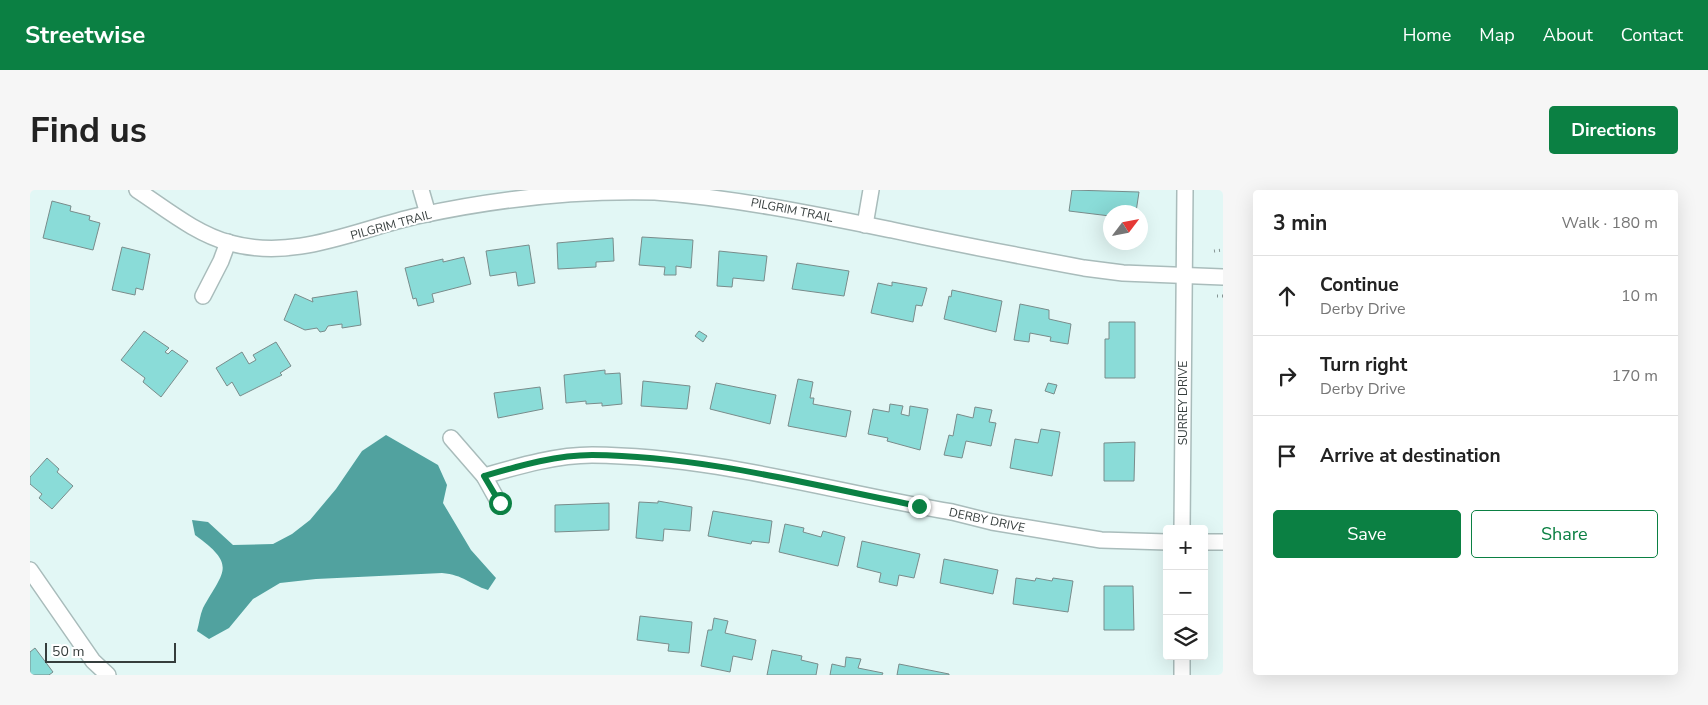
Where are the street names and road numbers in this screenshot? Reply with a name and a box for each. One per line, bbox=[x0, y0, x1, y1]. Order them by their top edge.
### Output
street label: PILGRIM TRAIL bbox=[750, 194, 835, 226]
street label: PILGRIM TRAIL bbox=[349, 206, 434, 244]
street label: SURREY DRIVE bbox=[1175, 361, 1191, 445]
street label: DERBY DRIVE bbox=[947, 504, 1027, 536]

